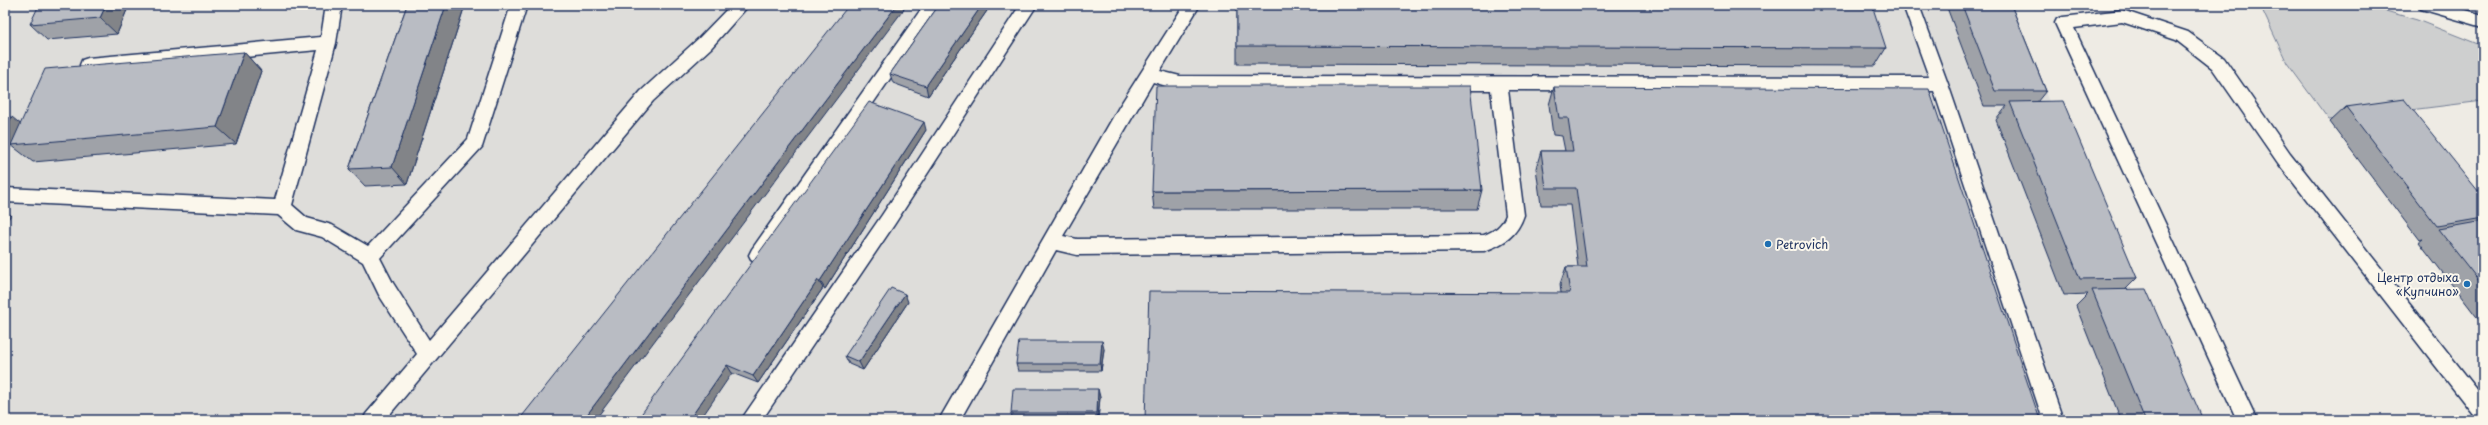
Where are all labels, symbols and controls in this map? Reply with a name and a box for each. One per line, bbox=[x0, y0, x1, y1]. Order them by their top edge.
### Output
place label: Petrovich bbox=[1776, 235, 1828, 253]
marker: Petrovich bbox=[1763, 239, 1773, 249]
place label: Центр отдыха «Купчино» bbox=[2377, 268, 2460, 300]
marker: Центр отдыха «Купчино» bbox=[2462, 279, 2472, 289]

